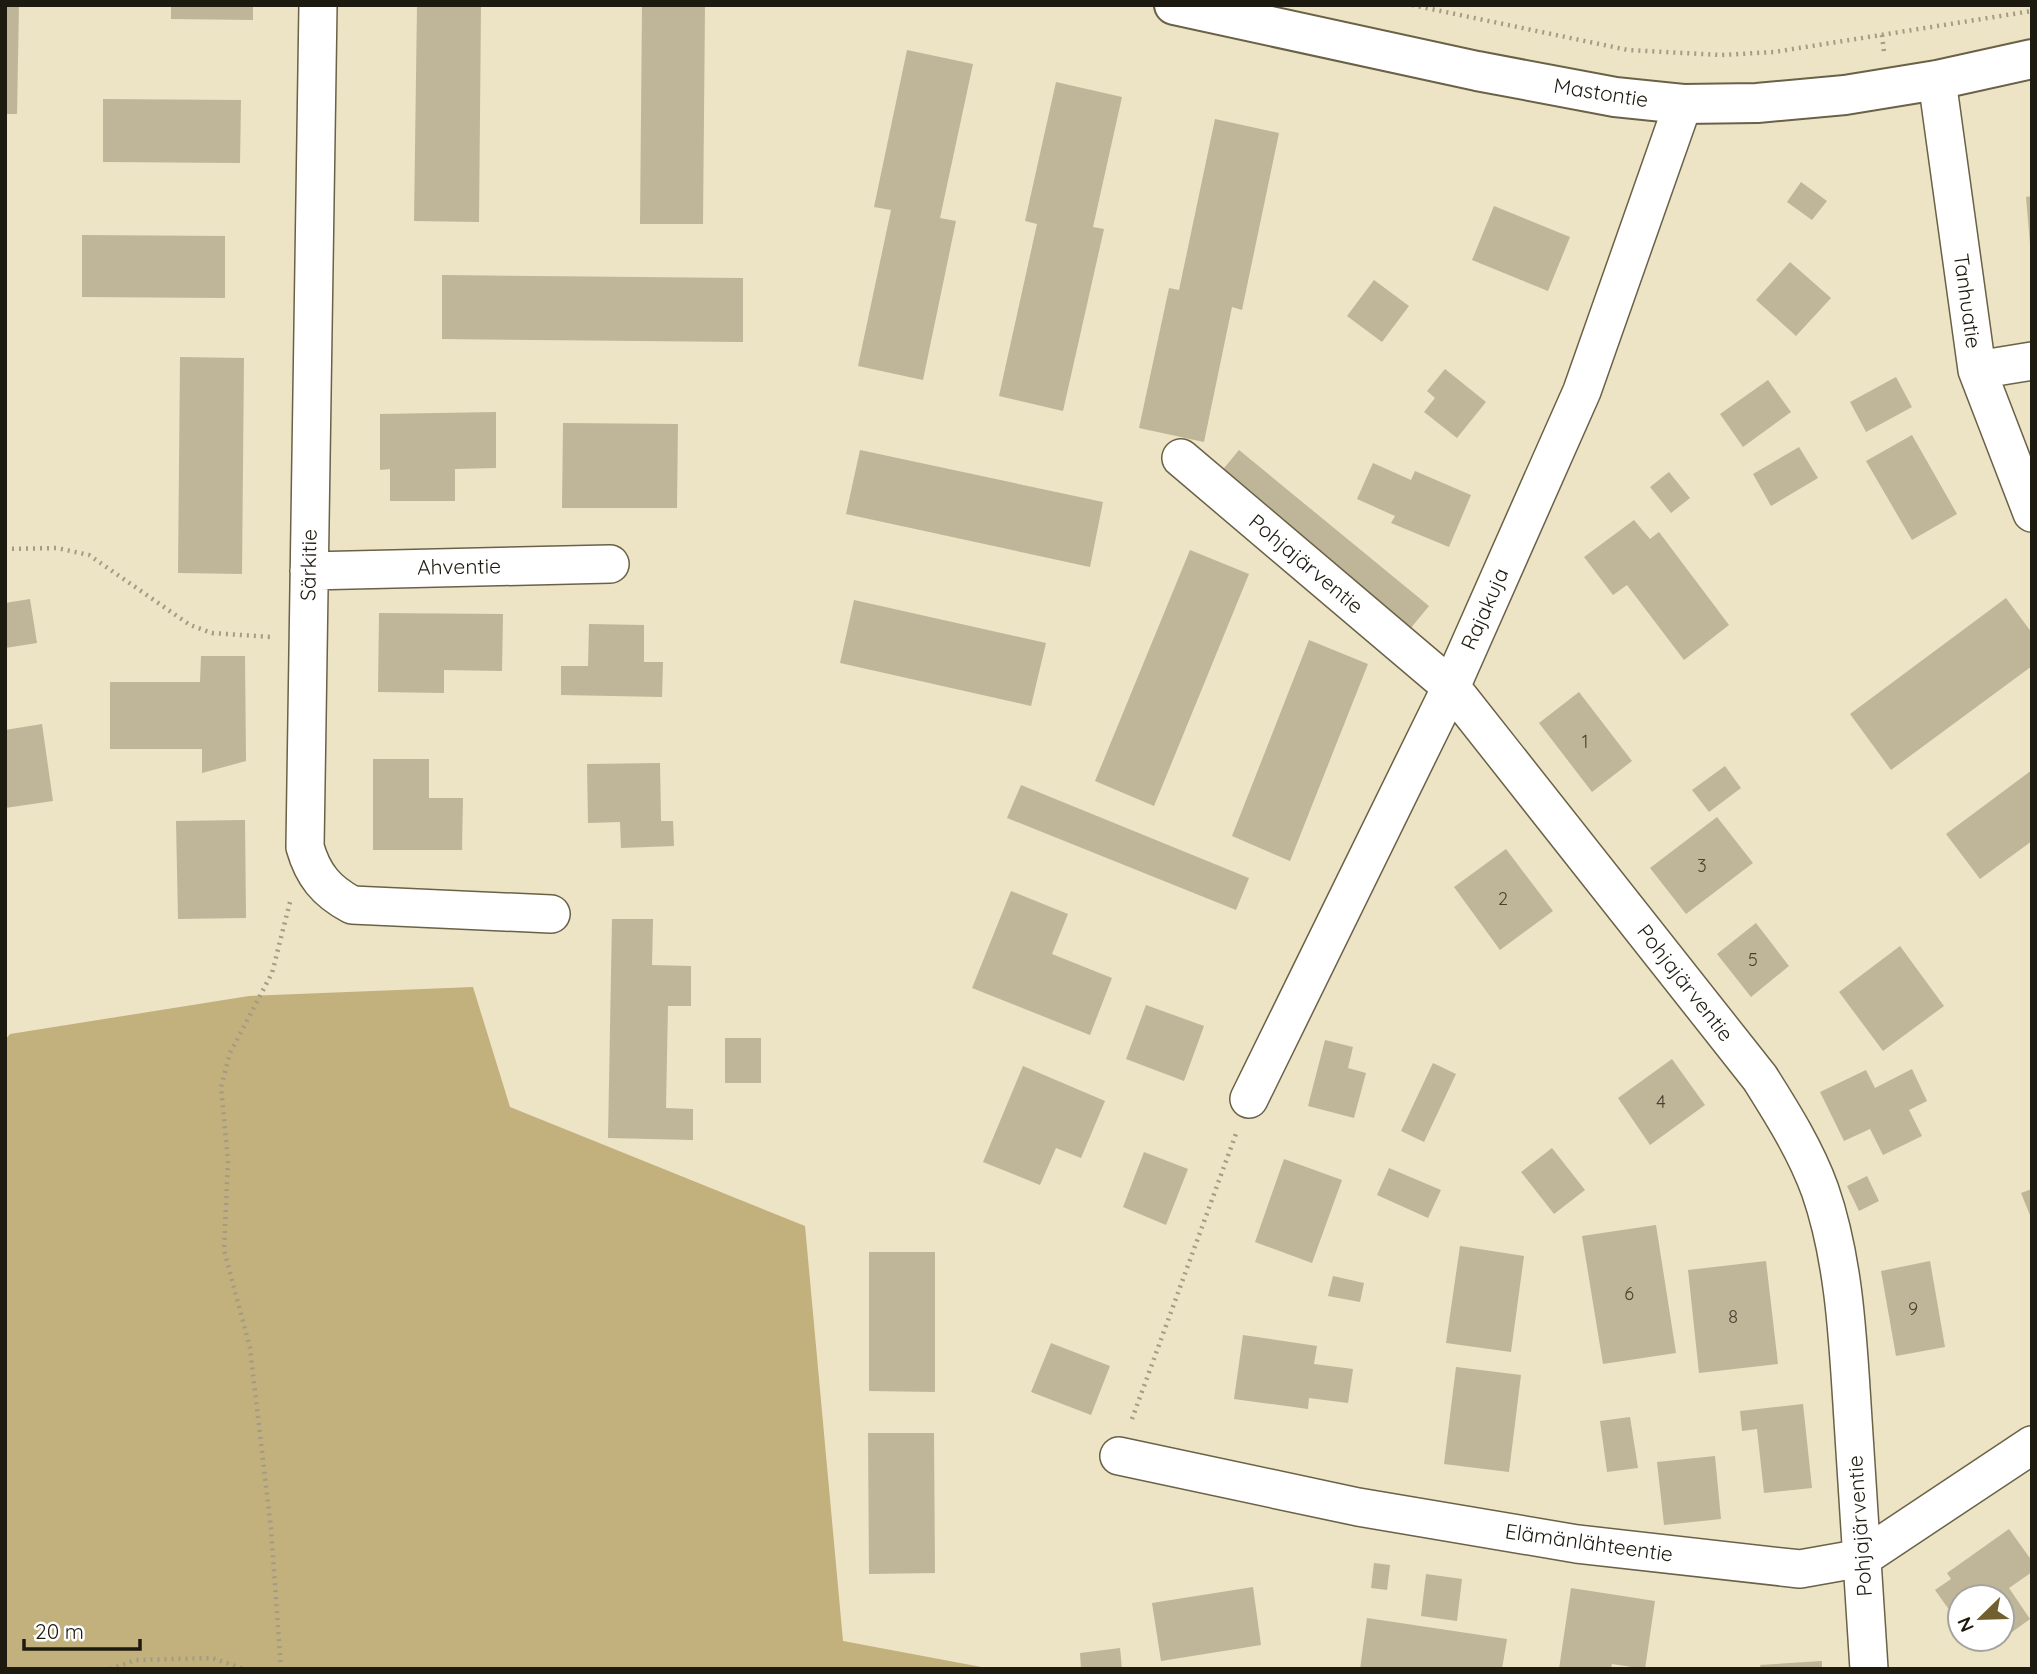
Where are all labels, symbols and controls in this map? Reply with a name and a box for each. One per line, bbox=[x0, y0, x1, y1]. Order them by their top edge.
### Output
street label: Mastontie bbox=[1552, 72, 1650, 112]
street label: Tanhuatie bbox=[1948, 252, 1988, 350]
street label: Pohjajärventie bbox=[1244, 508, 1369, 619]
street label: Särkitie bbox=[294, 529, 322, 601]
street label: Ahventie bbox=[417, 552, 501, 580]
street label: Rajakuja bbox=[1455, 564, 1514, 654]
house number: 1 bbox=[1582, 730, 1588, 753]
house number: 3 bbox=[1697, 854, 1707, 877]
house number: 2 bbox=[1498, 887, 1508, 910]
street label: Pohjajärventie bbox=[1632, 919, 1740, 1046]
house number: 5 bbox=[1748, 948, 1758, 971]
house number: 4 bbox=[1656, 1090, 1666, 1113]
house number: 6 bbox=[1624, 1282, 1634, 1305]
house number: 9 bbox=[1908, 1297, 1918, 1320]
house number: 8 bbox=[1728, 1305, 1738, 1328]
street label: Pohjajärventie bbox=[1841, 1455, 1877, 1597]
street label: Elämänlähteentie bbox=[1503, 1517, 1675, 1567]
north arrow bbox=[1946, 1583, 2016, 1653]
scale bar bbox=[24, 1608, 140, 1652]
text: N bbox=[1952, 1614, 1979, 1636]
text: 20 m bbox=[35, 1618, 84, 1644]

